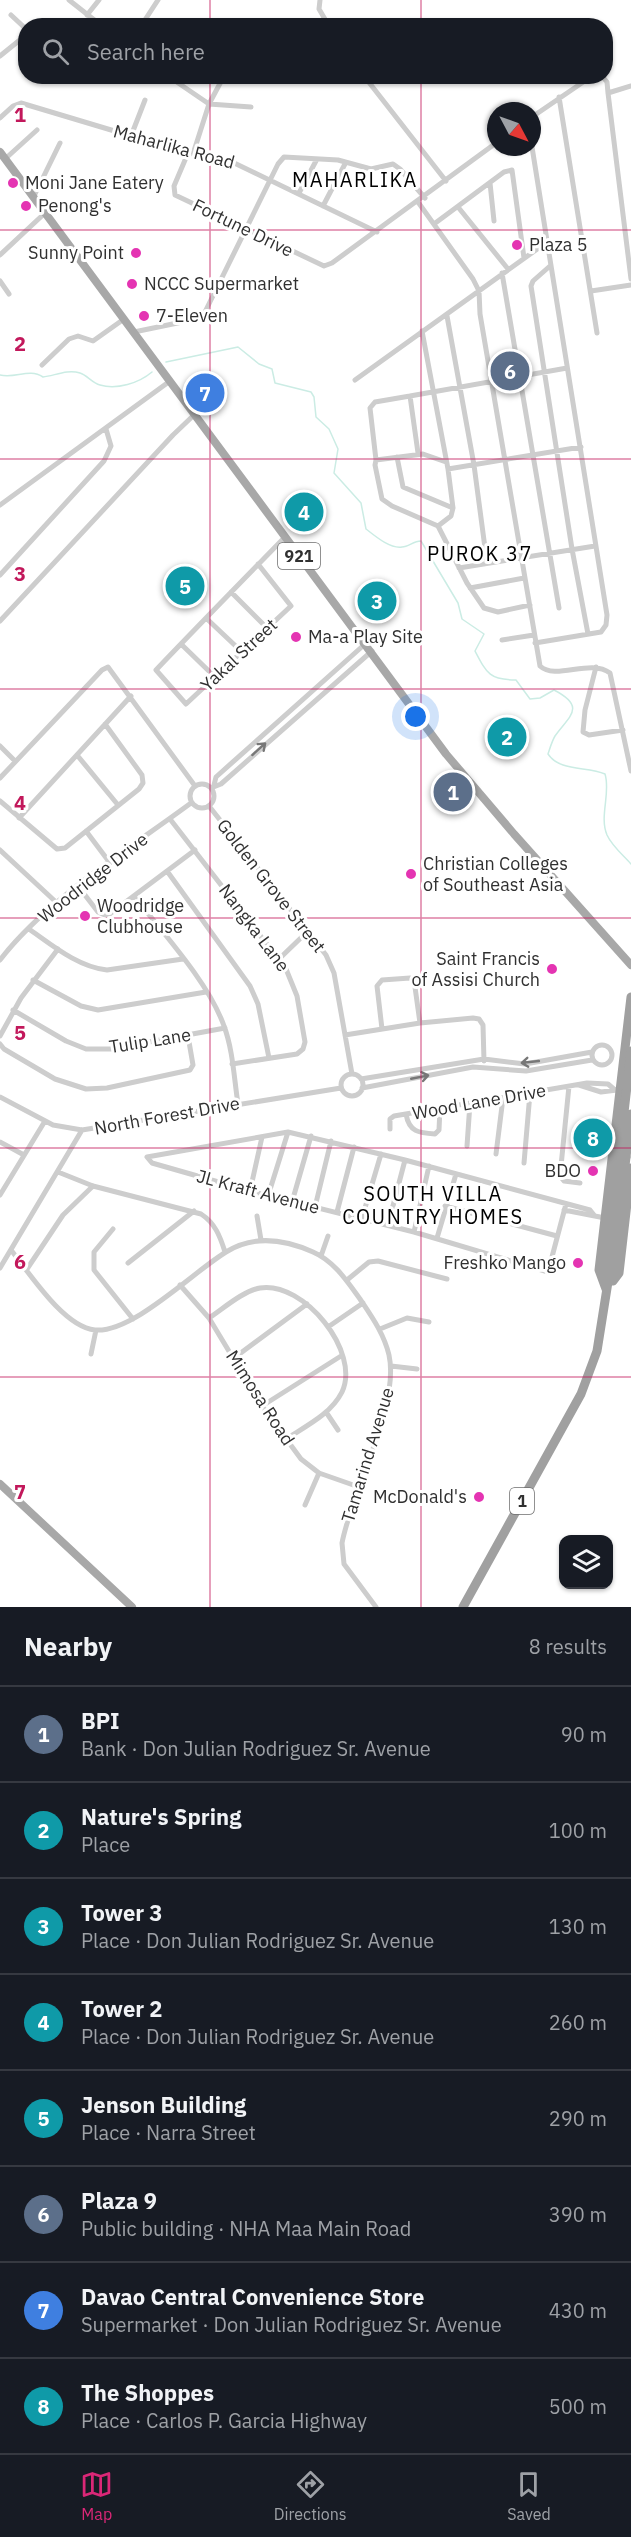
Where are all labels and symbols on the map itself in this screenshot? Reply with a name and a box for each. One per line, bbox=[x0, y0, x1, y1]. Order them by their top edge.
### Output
text: 1 bbox=[14, 101, 26, 128]
north arrow bbox=[487, 102, 541, 156]
street label: Maharlika Road bbox=[111, 119, 237, 174]
district label: MAHARLIKA bbox=[292, 166, 418, 193]
place label: Moni Jane Eatery bbox=[25, 171, 164, 194]
marker: Moni Jane Eatery bbox=[6, 176, 20, 190]
street label: Fortune Drive bbox=[189, 193, 297, 262]
place label: Penong's bbox=[38, 194, 112, 217]
marker: Penong's bbox=[19, 199, 33, 213]
place label: Plaza 5 bbox=[529, 233, 587, 256]
marker: Plaza 5 bbox=[510, 238, 524, 252]
place label: Sunny Point bbox=[28, 241, 124, 264]
marker: Sunny Point bbox=[129, 246, 143, 260]
place label: NCCC Supermarket bbox=[144, 272, 299, 295]
marker: NCCC Supermarket bbox=[125, 277, 139, 291]
place label: 7-Eleven bbox=[156, 304, 228, 327]
marker: 7-Eleven bbox=[137, 309, 151, 323]
text: 2 bbox=[14, 330, 26, 357]
pin: 6 bbox=[490, 348, 530, 394]
pin: 7 bbox=[186, 370, 224, 416]
pin: 4 bbox=[284, 490, 324, 534]
district label: PUROK 37 bbox=[427, 540, 533, 567]
road number: 921 bbox=[278, 543, 320, 569]
text: 3 bbox=[14, 560, 26, 587]
pin: 5 bbox=[166, 564, 204, 608]
pin: 3 bbox=[358, 578, 397, 624]
street label: Yakal Street bbox=[195, 613, 282, 696]
place label: Ma-a Play Site bbox=[308, 625, 423, 648]
marker: Ma-a Play Site bbox=[289, 630, 303, 644]
your location bbox=[401, 702, 430, 731]
pin: 2 bbox=[488, 714, 526, 760]
one-way arrow bbox=[251, 742, 266, 756]
pin: 1 bbox=[434, 770, 472, 814]
text: 4 bbox=[14, 789, 26, 816]
street label: Golden Grove Street bbox=[212, 814, 331, 957]
street label: Woodridge Drive bbox=[33, 827, 152, 928]
place label: Christian Colleges of Southeast Asia bbox=[423, 852, 568, 896]
marker: Christian Colleges of Southeast Asia bbox=[404, 867, 418, 881]
street label: Nangka Lane bbox=[214, 879, 295, 976]
place label: Woodridge Clubhouse bbox=[97, 894, 184, 938]
marker: Woodridge Clubhouse bbox=[78, 909, 92, 923]
place label: Saint Francis of Assisi Church bbox=[412, 947, 540, 991]
marker: Saint Francis of Assisi Church bbox=[545, 962, 559, 976]
text: 5 bbox=[14, 1019, 26, 1046]
street label: Tulip Lane bbox=[107, 1023, 193, 1058]
one-way arrow bbox=[520, 1057, 540, 1068]
one-way arrow bbox=[409, 1071, 429, 1082]
street label: Wood Lane Drive bbox=[410, 1078, 548, 1125]
street label: North Forest Drive bbox=[92, 1091, 242, 1140]
pin: 8 bbox=[574, 1116, 612, 1160]
place label: BDO bbox=[544, 1159, 581, 1182]
street label: JL Kraft Avenue bbox=[194, 1164, 322, 1219]
marker: BDO bbox=[586, 1164, 600, 1178]
district label: SOUTH VILLA COUNTRY HOMES bbox=[342, 1180, 524, 1230]
text: 6 bbox=[14, 1248, 26, 1275]
place label: Freshko Mango bbox=[443, 1251, 566, 1274]
marker: Freshko Mango bbox=[571, 1256, 585, 1270]
street label: Mimosa Road bbox=[221, 1346, 300, 1450]
street label: Tamarind Avenue bbox=[336, 1384, 399, 1525]
text: 7 bbox=[14, 1478, 26, 1505]
place label: McDonald's bbox=[373, 1485, 467, 1508]
road number: 1 bbox=[510, 1488, 534, 1514]
marker: McDonald's bbox=[472, 1490, 486, 1504]

